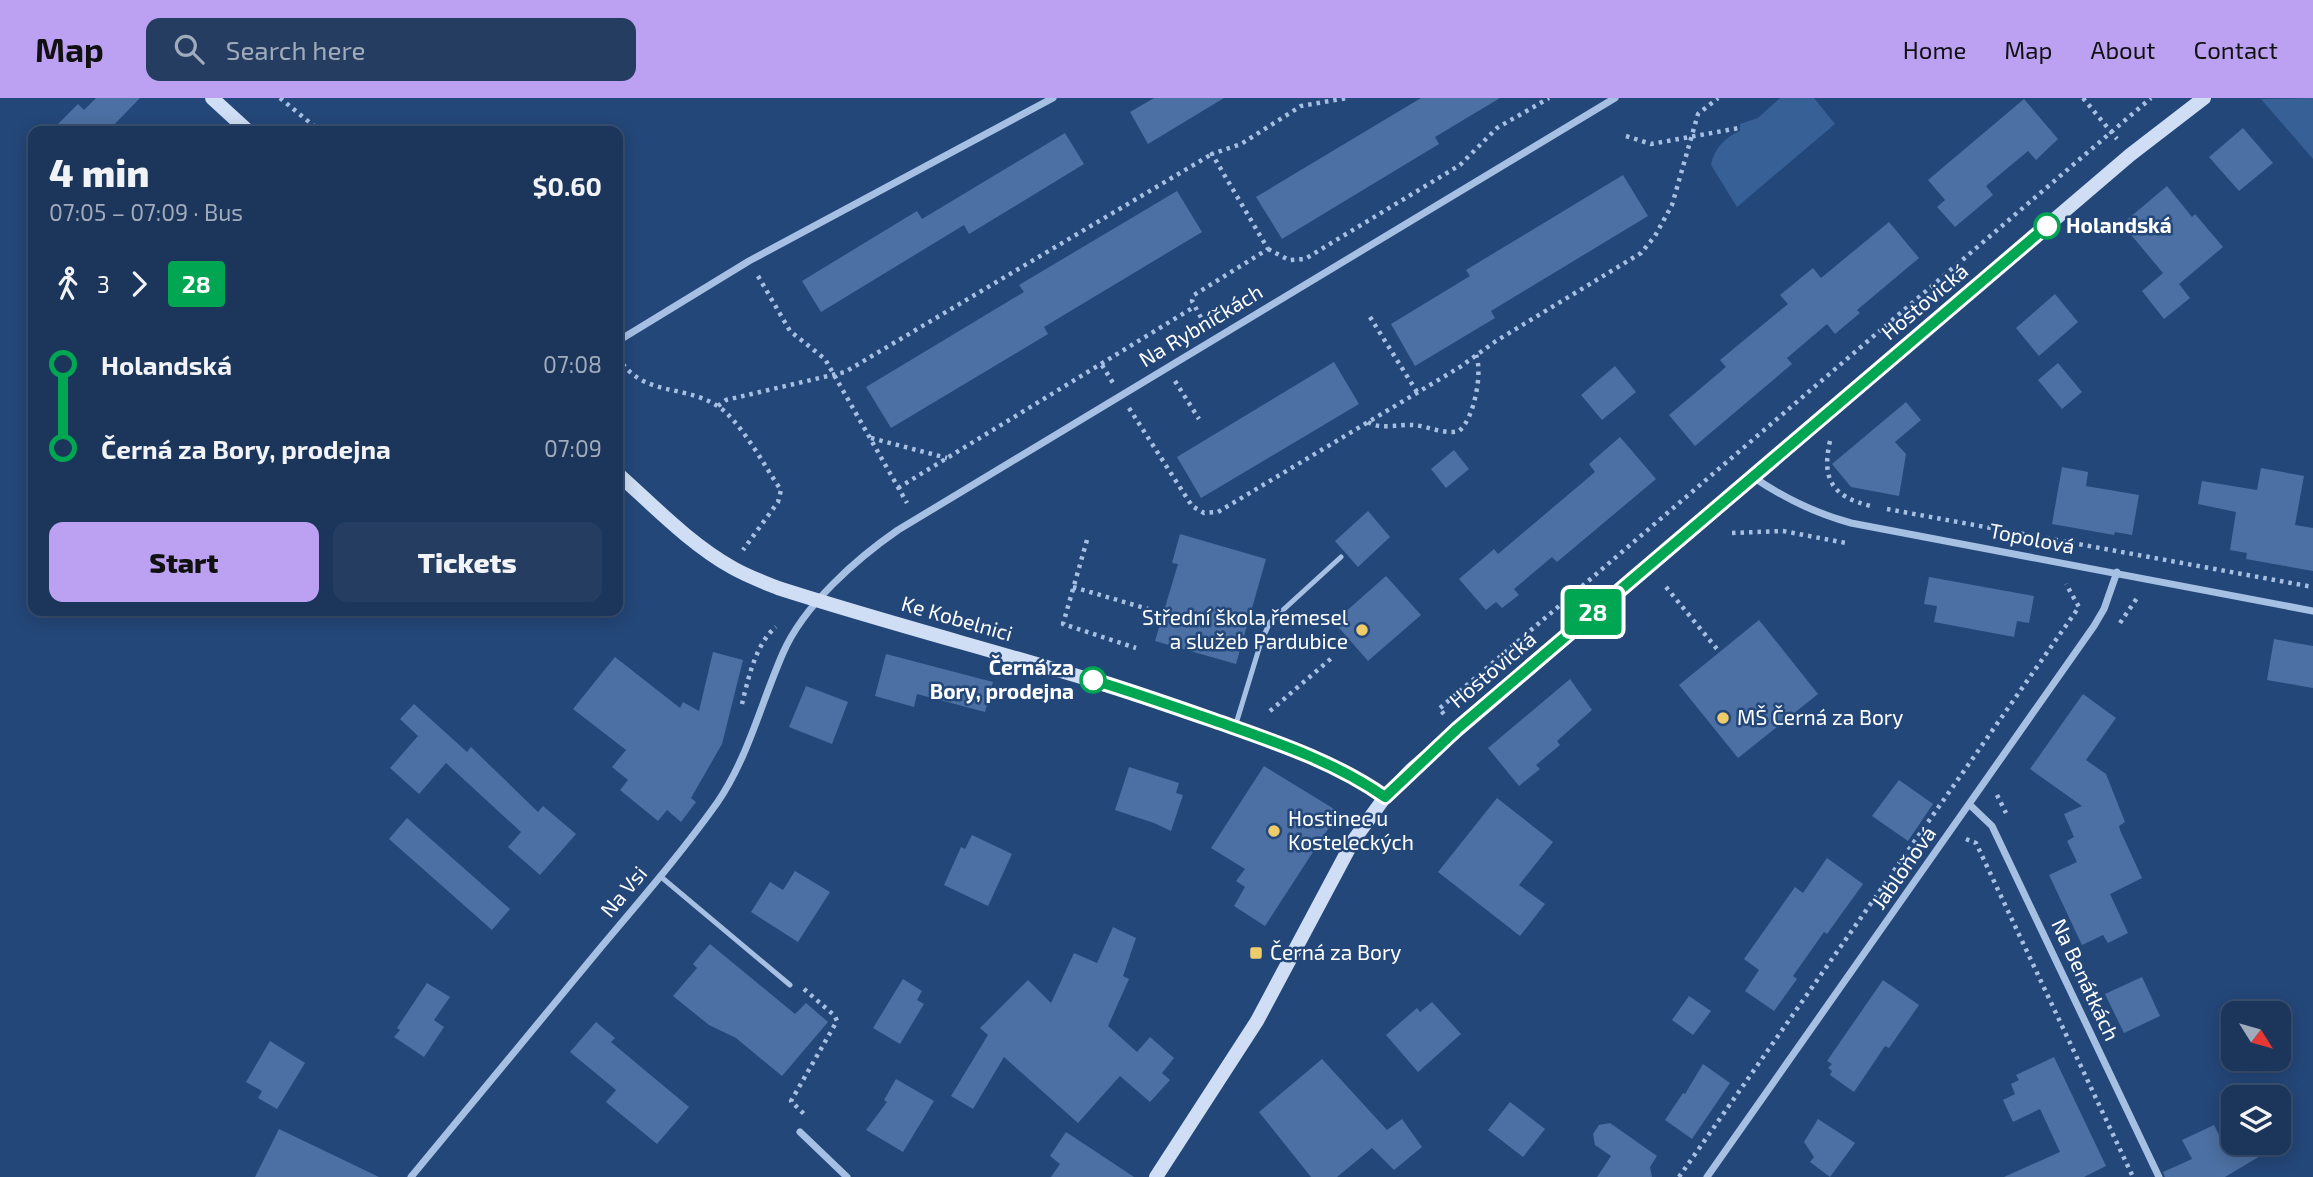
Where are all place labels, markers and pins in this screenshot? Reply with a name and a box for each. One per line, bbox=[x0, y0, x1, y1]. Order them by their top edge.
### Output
place label: Holandská bbox=[2066, 212, 2172, 237]
marker: Holandská bbox=[2034, 213, 2060, 239]
place label: Střední škola řemesel a služeb Pardubice bbox=[1142, 604, 1349, 653]
marker: Střední škola řemesel a služeb Pardubice bbox=[1354, 622, 1370, 638]
place label: Černá za Bory, prodejna bbox=[930, 654, 1074, 704]
marker: Černá za Bory, prodejna bbox=[1080, 667, 1106, 693]
place label: MŠ Černá za Bory bbox=[1737, 704, 1903, 729]
marker: MŠ Černá za Bory bbox=[1715, 710, 1731, 726]
place label: Hostinec u Kosteleckých bbox=[1288, 805, 1414, 854]
marker: Hostinec u Kosteleckých bbox=[1266, 823, 1282, 839]
place label: Černá za Bory bbox=[1270, 939, 1401, 964]
marker: Černá za Bory bbox=[1248, 945, 1264, 961]

